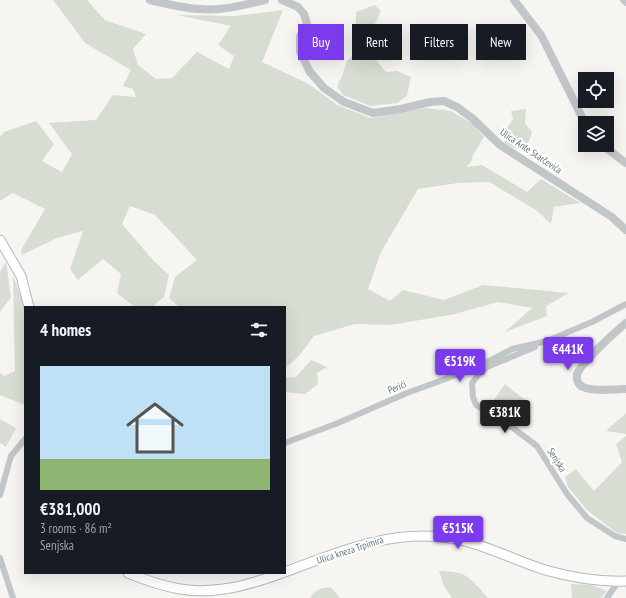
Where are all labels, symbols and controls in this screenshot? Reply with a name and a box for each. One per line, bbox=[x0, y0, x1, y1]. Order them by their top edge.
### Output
chip: Buy bbox=[298, 24, 344, 60]
chip: Rent bbox=[352, 24, 402, 60]
chip: Filters bbox=[410, 24, 468, 60]
chip: New bbox=[476, 24, 526, 60]
map controls bbox=[578, 72, 614, 152]
button: locate bbox=[578, 72, 614, 108]
button: layers bbox=[578, 116, 614, 152]
street label: Ulica Ante Starčevića bbox=[498, 126, 564, 176]
text: 4 homes bbox=[40, 319, 91, 341]
icon: filters bbox=[248, 319, 270, 341]
pin: €441K bbox=[540, 337, 596, 371]
text: €441K bbox=[552, 341, 584, 358]
pin: €519K bbox=[432, 349, 488, 383]
text: €519K bbox=[444, 353, 476, 370]
street label: Perići bbox=[386, 377, 408, 397]
icon: home bbox=[119, 392, 191, 464]
pin: €381K bbox=[477, 400, 533, 434]
text: €381K bbox=[489, 404, 521, 421]
street label: Senjska bbox=[545, 445, 569, 475]
text: €381,000 bbox=[40, 498, 101, 520]
pin: €515K bbox=[430, 516, 486, 550]
text: 3 rooms · 86 m² bbox=[40, 520, 112, 537]
text: €515K bbox=[442, 520, 474, 537]
street label: Ulica kneza Trpimira bbox=[315, 533, 385, 567]
text: Senjska bbox=[40, 537, 74, 554]

